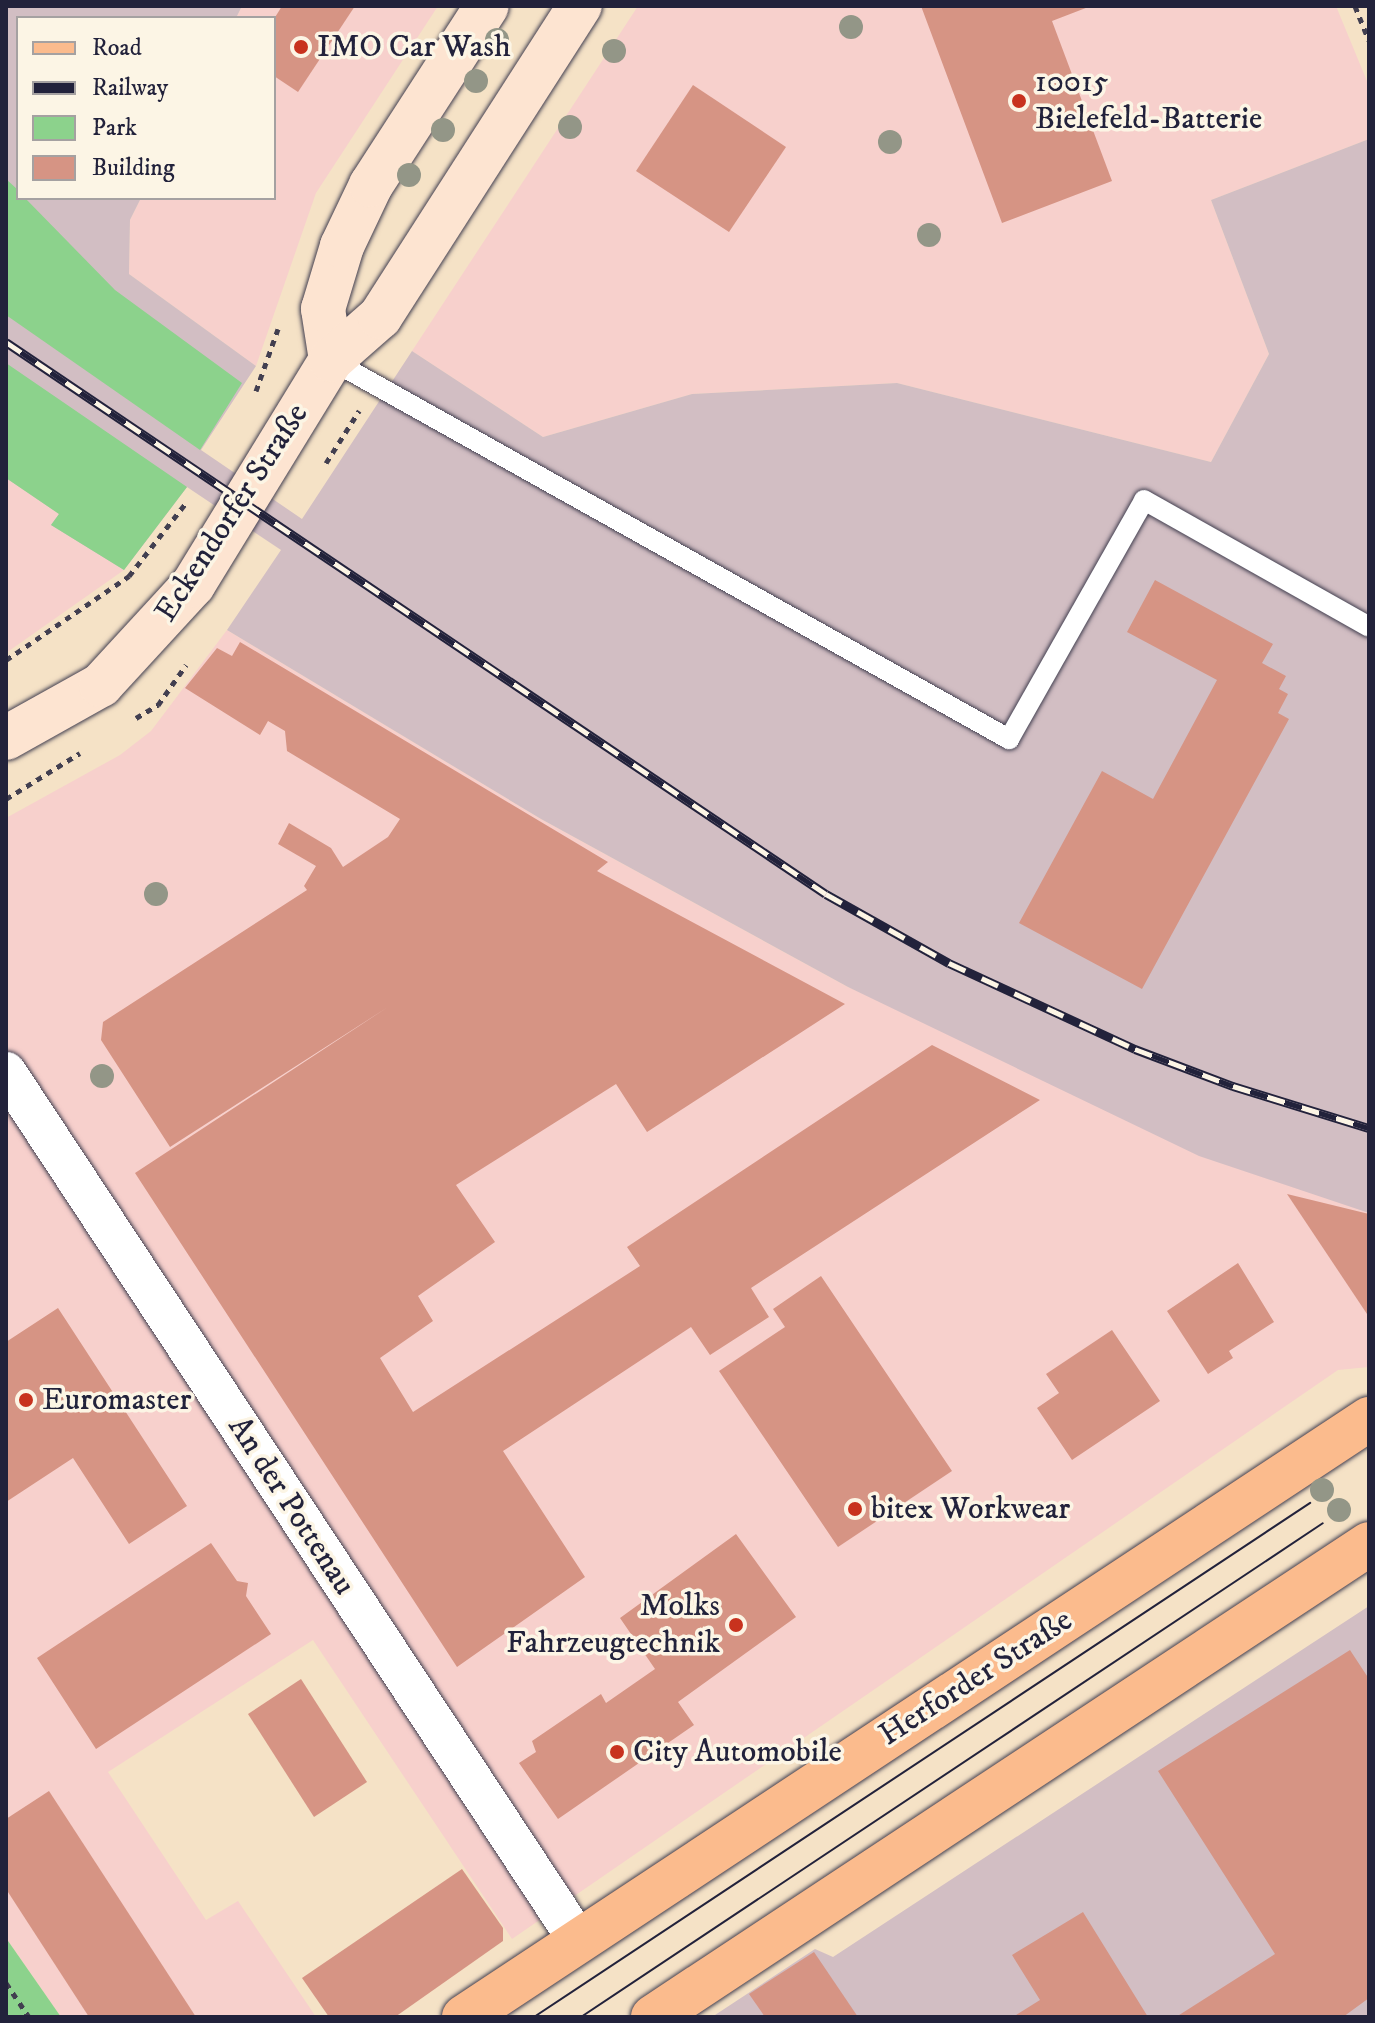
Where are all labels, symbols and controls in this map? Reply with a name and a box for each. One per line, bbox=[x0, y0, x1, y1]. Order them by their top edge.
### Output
legend bbox=[16, 16, 276, 200]
place label: IMO Car Wash bbox=[317, 28, 511, 66]
text: Road bbox=[92, 33, 142, 63]
marker: IMO Car Wash bbox=[292, 38, 310, 56]
place label: 10015 Bielefeld-Batterie bbox=[1035, 64, 1262, 139]
text: Railway bbox=[92, 73, 168, 103]
marker: 10015 Bielefeld-Batterie bbox=[1010, 92, 1028, 110]
text: Park bbox=[92, 113, 137, 143]
text: Building bbox=[92, 153, 175, 183]
street label: Eckendorfer Straße bbox=[147, 397, 317, 629]
place label: Euromaster bbox=[42, 1381, 191, 1419]
marker: Euromaster bbox=[17, 1391, 35, 1409]
street label: An der Pottenau bbox=[219, 1410, 363, 1602]
place label: bitex Workwear bbox=[871, 1490, 1070, 1528]
marker: bitex Workwear bbox=[846, 1500, 864, 1518]
place label: Molks Fahrzeugtechnik bbox=[506, 1588, 720, 1663]
street label: Herforder Straße bbox=[872, 1601, 1080, 1755]
marker: Molks Fahrzeugtechnik bbox=[727, 1616, 745, 1634]
place label: City Automobile bbox=[633, 1733, 842, 1771]
marker: City Automobile bbox=[608, 1743, 626, 1761]

